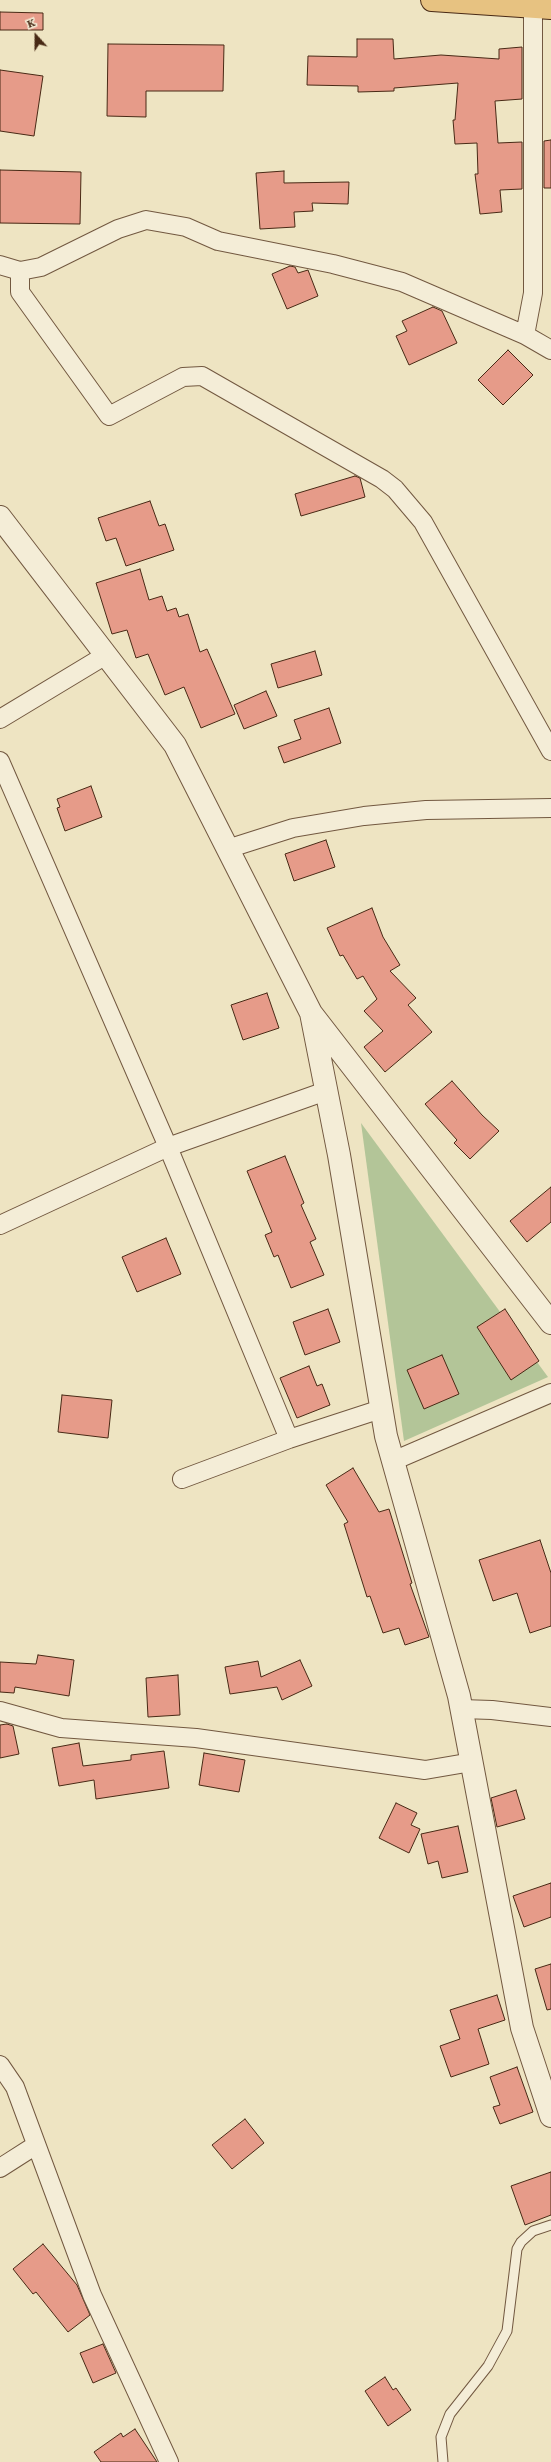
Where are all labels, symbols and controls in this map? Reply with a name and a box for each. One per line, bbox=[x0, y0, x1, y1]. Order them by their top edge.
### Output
north arrow bbox=[16, 16, 56, 56]
text: K bbox=[25, 16, 38, 33]

